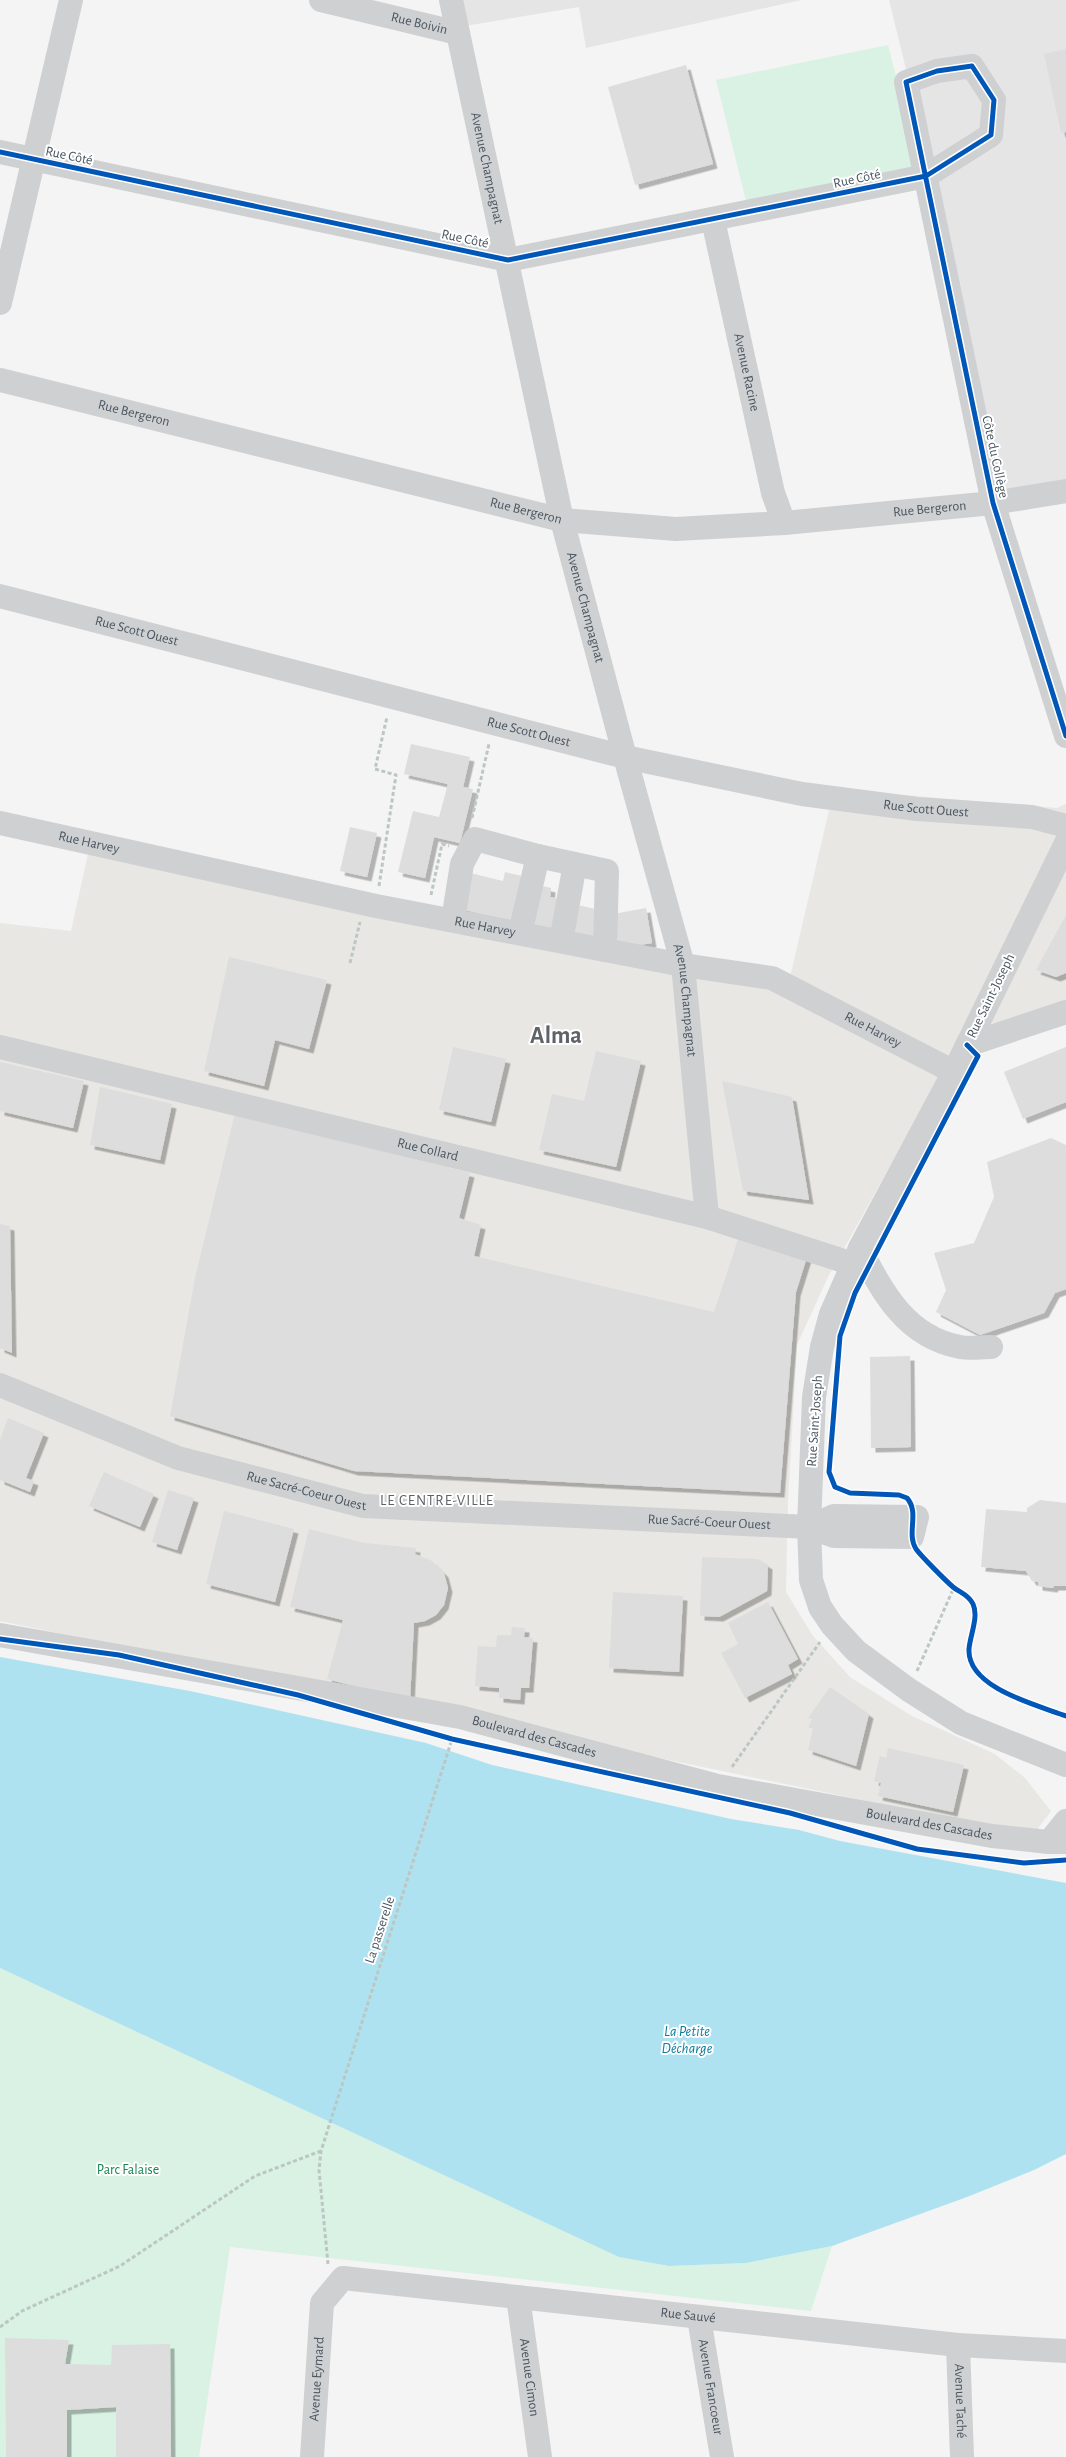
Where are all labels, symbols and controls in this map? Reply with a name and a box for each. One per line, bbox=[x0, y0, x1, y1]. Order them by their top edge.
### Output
street label: Rue Boivin bbox=[390, 10, 449, 37]
street label: Avenue Champagnat bbox=[468, 111, 506, 226]
street label: Rue Côté bbox=[44, 144, 94, 168]
street label: Rue Côté bbox=[832, 167, 882, 191]
street label: Rue Côté bbox=[440, 227, 490, 251]
street label: Avenue Racine bbox=[731, 332, 762, 413]
street label: Rue Bergeron bbox=[97, 398, 171, 429]
street label: Côte du Collège bbox=[979, 414, 1011, 500]
street label: Rue Bergeron bbox=[489, 495, 563, 527]
street label: Rue Bergeron bbox=[892, 499, 967, 520]
street label: Avenue Champagnat bbox=[564, 550, 607, 665]
street label: Rue Scott Ouest bbox=[93, 614, 180, 649]
street label: Rue Scott Ouest bbox=[486, 715, 572, 750]
street label: Rue Scott Ouest bbox=[882, 798, 969, 820]
street label: Rue Harvey bbox=[57, 829, 121, 856]
street label: Rue Harvey bbox=[453, 914, 517, 940]
street label: Avenue Champagnat bbox=[670, 942, 699, 1058]
street label: Rue Saint-Joseph bbox=[965, 952, 1017, 1040]
street label: Rue Harvey bbox=[842, 1010, 903, 1050]
district label: Alma bbox=[530, 1024, 582, 1048]
street label: Rue Collard bbox=[396, 1136, 460, 1164]
street label: Rue Saint-Joseph bbox=[805, 1375, 825, 1467]
street label: Rue Sacré-Coeur Ouest bbox=[245, 1469, 367, 1513]
district label: LE CENTRE-VILLE bbox=[380, 1493, 494, 1508]
street label: Rue Sacré-Coeur Ouest bbox=[647, 1512, 771, 1532]
street label: Boulevard des Cascades bbox=[470, 1713, 598, 1760]
street label: Boulevard des Cascades bbox=[865, 1806, 994, 1843]
street label: La passerelle bbox=[363, 1895, 397, 1965]
water label: La Petite Décharge bbox=[662, 2024, 713, 2056]
park label: Parc Falaise bbox=[97, 2163, 159, 2177]
street label: Rue Sauvé bbox=[660, 2306, 716, 2326]
street label: Avenue Eymard bbox=[307, 2336, 327, 2422]
street label: Avenue Cimon bbox=[517, 2337, 541, 2417]
street label: Avenue Francoeur bbox=[696, 2338, 725, 2437]
street label: Avenue Taché bbox=[952, 2363, 968, 2439]

